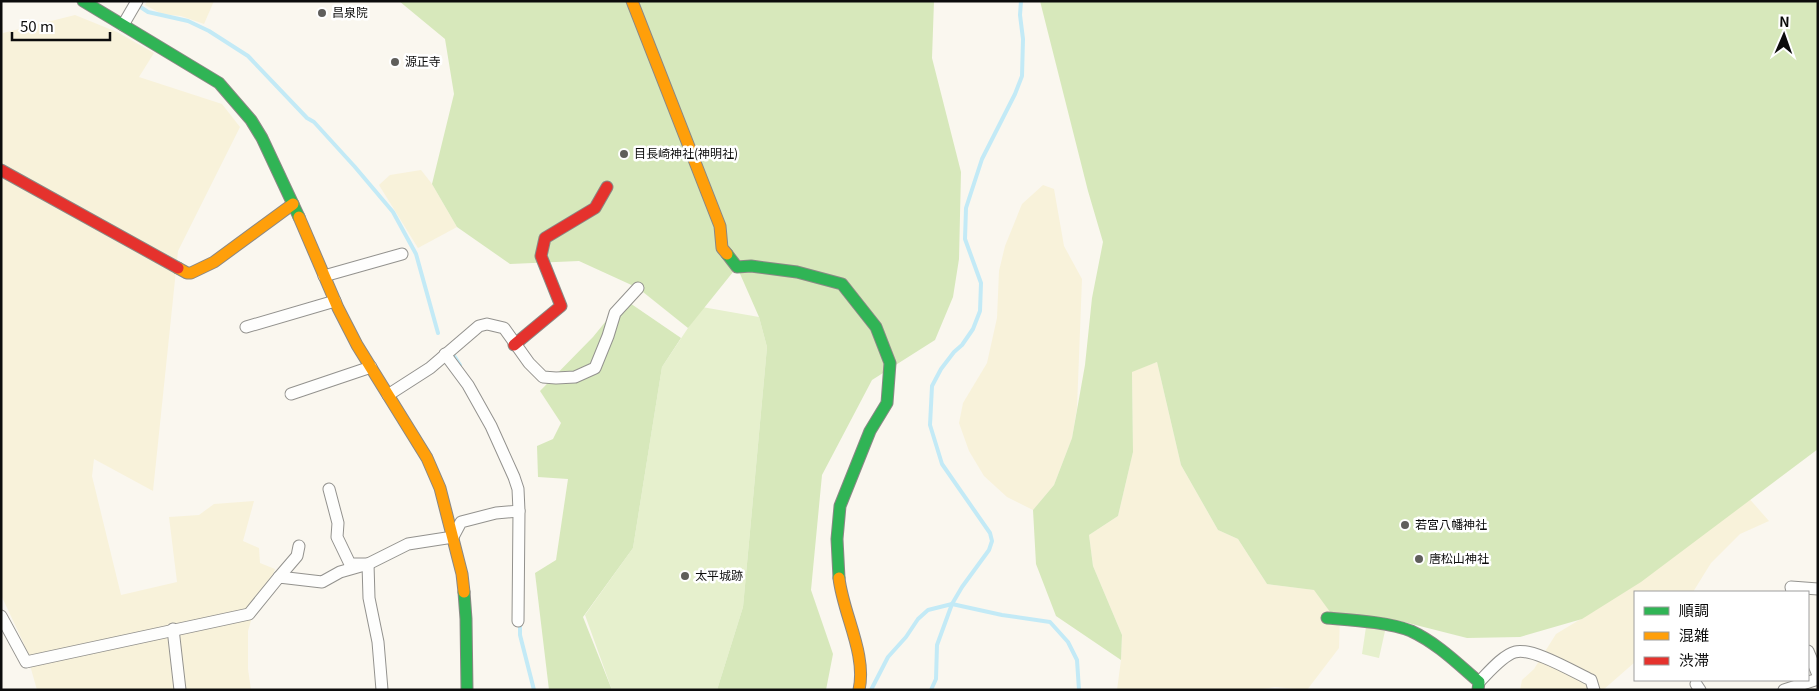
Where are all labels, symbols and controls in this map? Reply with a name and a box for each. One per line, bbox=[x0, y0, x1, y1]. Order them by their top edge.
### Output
place label: 昌泉院 bbox=[332, 3, 368, 20]
marker: 昌泉院 bbox=[316, 7, 328, 19]
scale bar bbox=[12, 10, 110, 42]
north arrow bbox=[1759, 10, 1809, 60]
text: N bbox=[1779, 11, 1790, 31]
text: 50 m bbox=[20, 15, 54, 36]
place label: 源正寺 bbox=[405, 52, 441, 69]
marker: 源正寺 bbox=[389, 56, 401, 68]
place label: 目長崎神社(神明社) bbox=[634, 144, 738, 161]
marker: 目長崎神社(神明社) bbox=[618, 148, 630, 160]
place label: 若宮八幡神社 bbox=[1415, 515, 1487, 532]
marker: 若宮八幡神社 bbox=[1399, 519, 1411, 531]
place label: 唐松山神社 bbox=[1429, 549, 1489, 566]
marker: 唐松山神社 bbox=[1413, 553, 1425, 565]
place label: 太平城跡 bbox=[695, 566, 743, 583]
marker: 太平城跡 bbox=[679, 570, 691, 582]
legend bbox=[1634, 591, 1809, 681]
text: 順調 bbox=[1679, 599, 1709, 620]
text: 混雑 bbox=[1679, 624, 1709, 645]
text: 渋滞 bbox=[1679, 649, 1709, 670]

